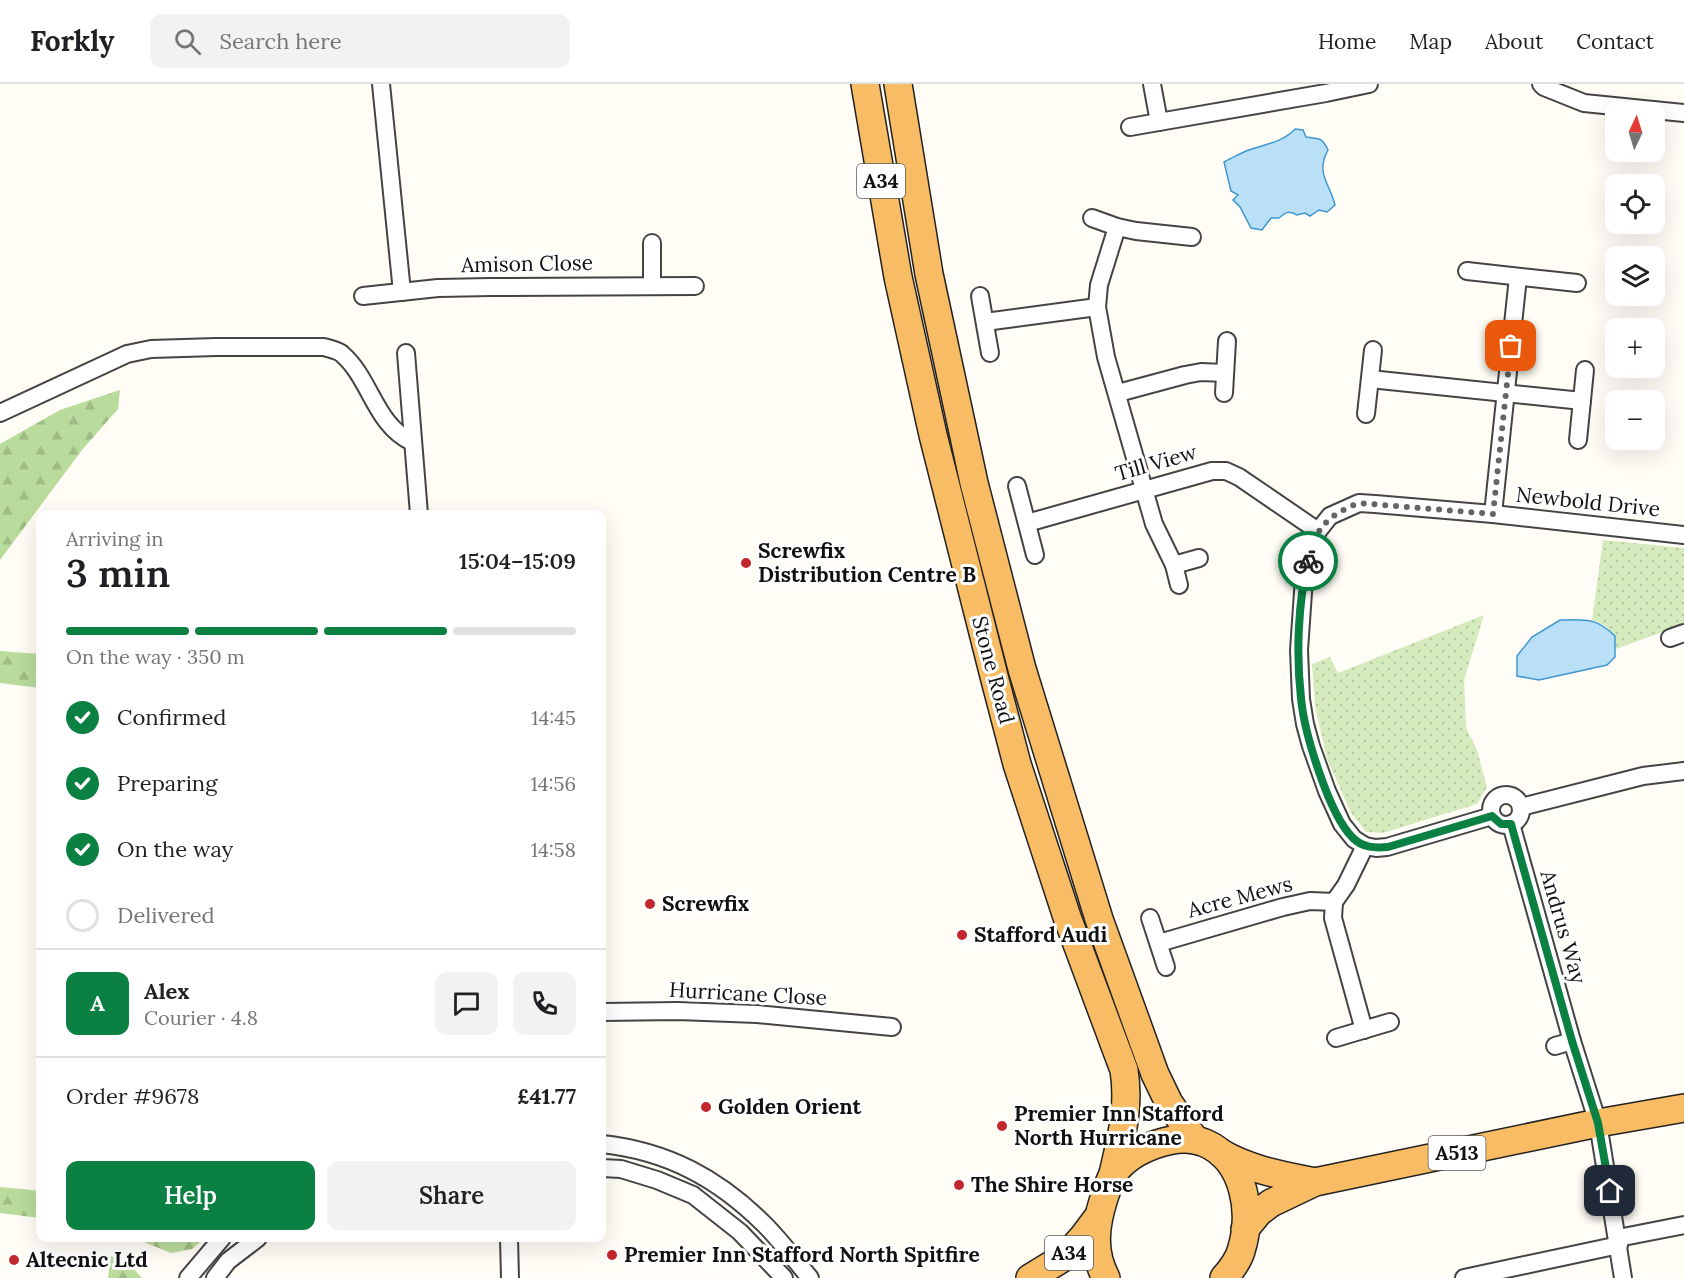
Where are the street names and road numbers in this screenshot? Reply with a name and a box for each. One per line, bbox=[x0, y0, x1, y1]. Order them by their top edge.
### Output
road number: A34 bbox=[857, 164, 905, 198]
street label: Amison Close bbox=[460, 249, 593, 278]
street label: Till View bbox=[1112, 438, 1200, 487]
street label: Newbold Drive bbox=[1515, 481, 1661, 522]
street label: Stone Road bbox=[966, 613, 1021, 727]
street label: Andrus Way bbox=[1534, 866, 1593, 987]
street label: Acre Mews bbox=[1184, 870, 1295, 924]
street label: Hurricane Close bbox=[668, 976, 828, 1011]
road number: A513 bbox=[1428, 1136, 1486, 1170]
road number: A34 bbox=[1045, 1236, 1093, 1270]

